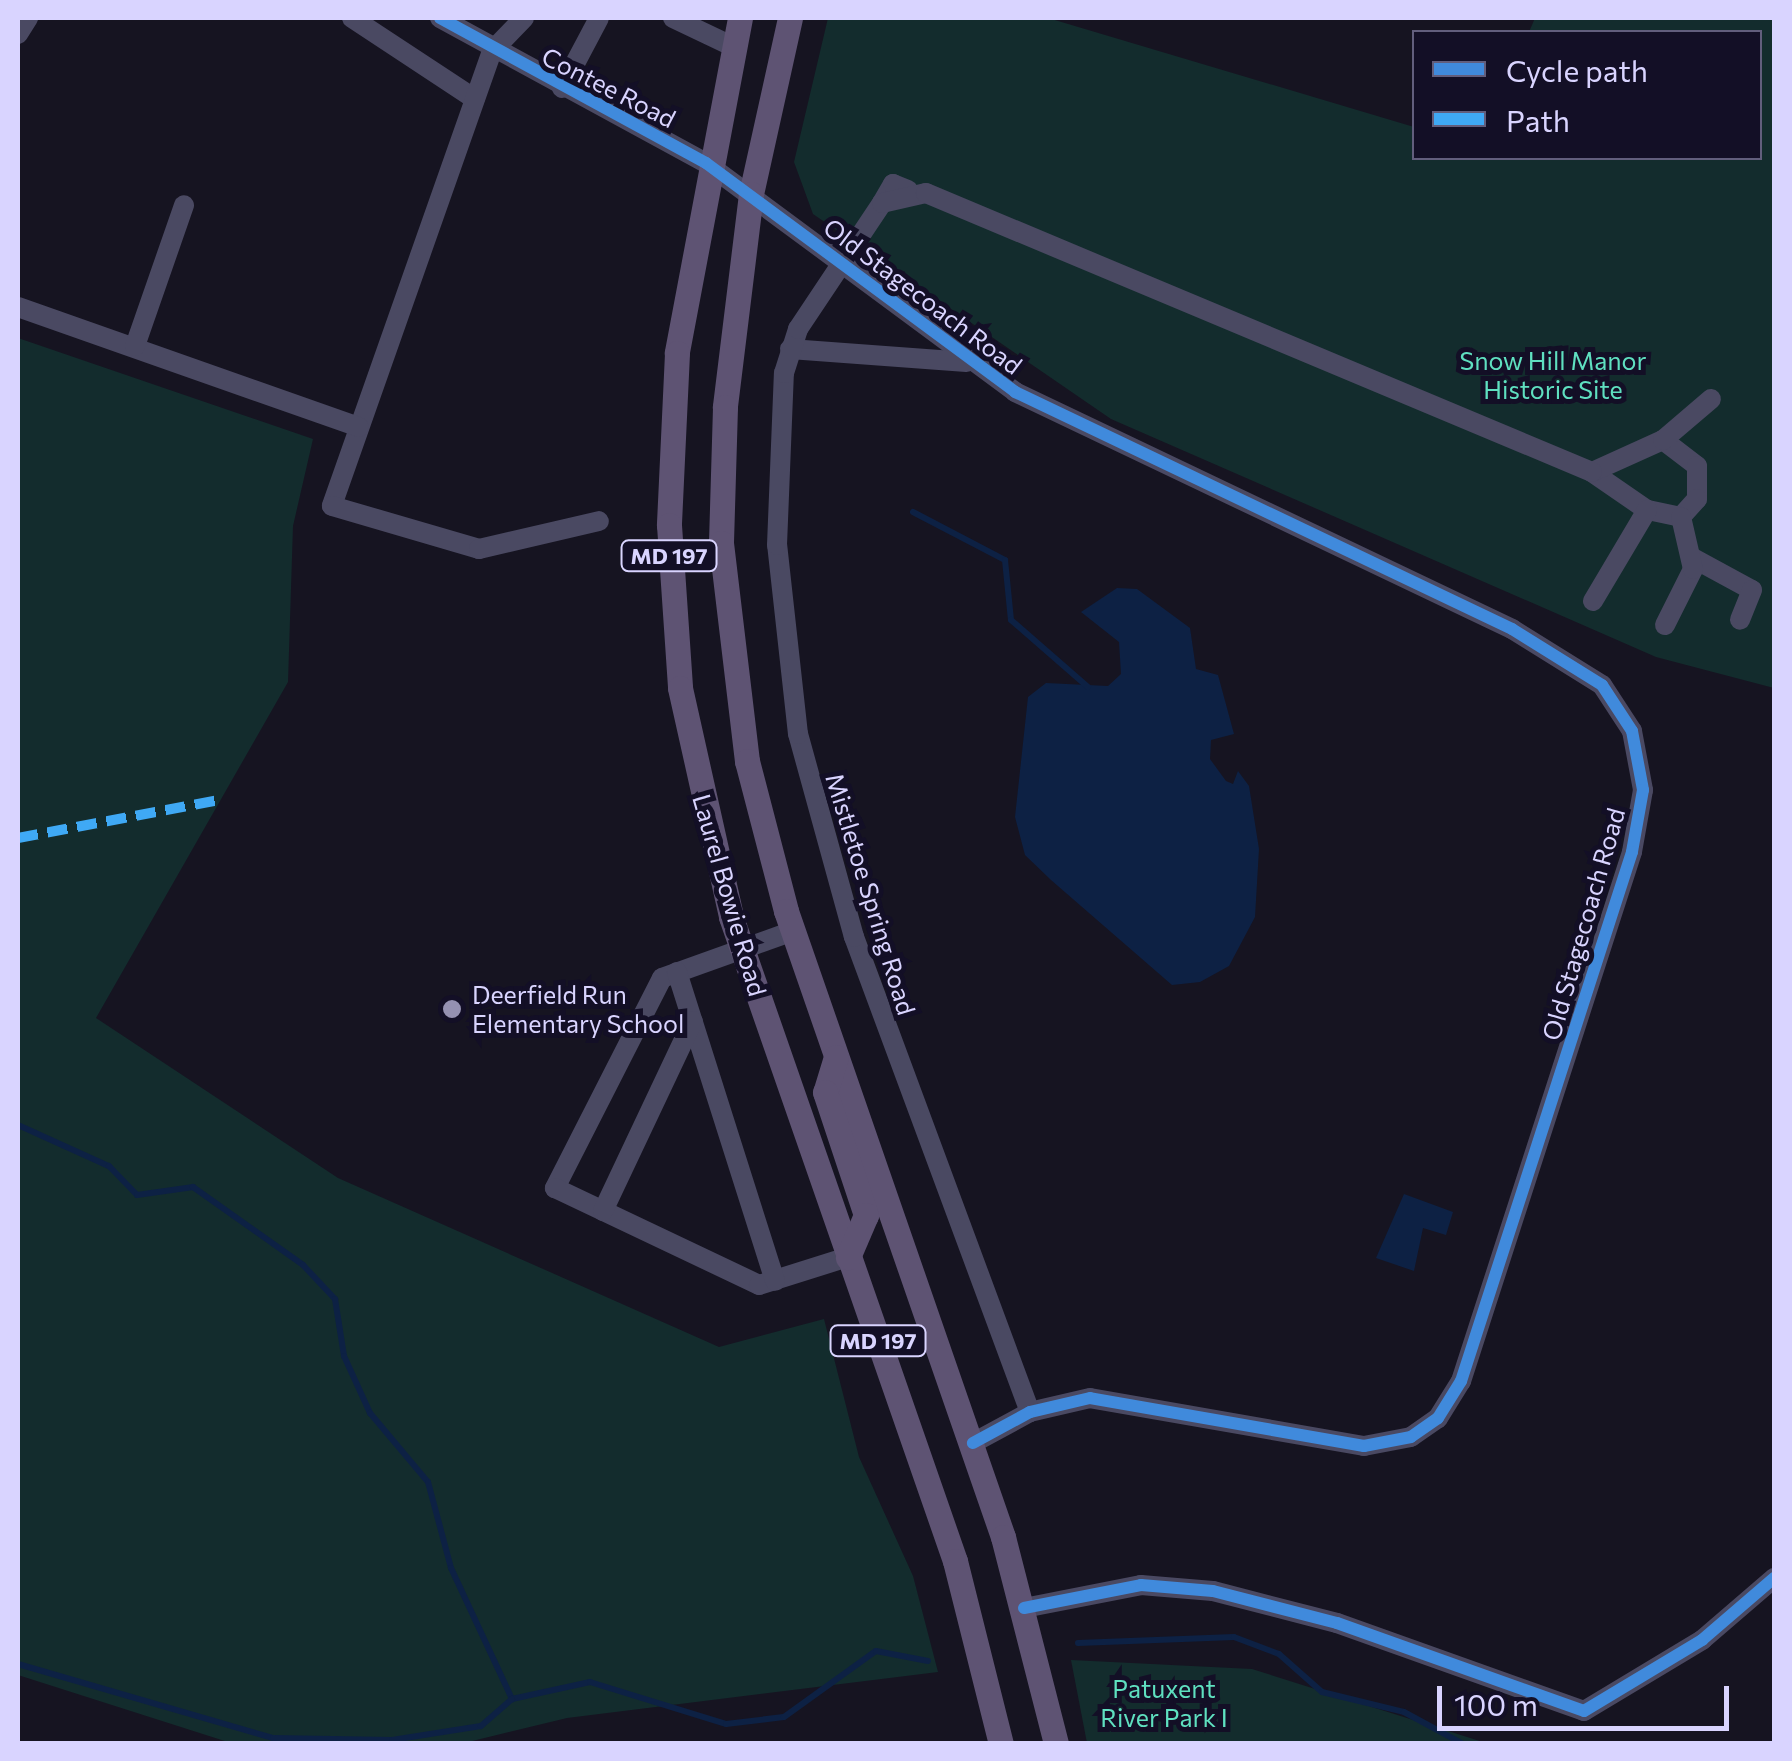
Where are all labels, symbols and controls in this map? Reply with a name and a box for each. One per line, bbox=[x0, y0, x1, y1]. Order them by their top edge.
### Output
legend bbox=[1412, 30, 1762, 160]
street label: Contee Road bbox=[537, 40, 681, 134]
text: Cycle path bbox=[1506, 51, 1648, 88]
text: Path bbox=[1506, 101, 1570, 138]
street label: Old Stagecoach Road bbox=[818, 212, 1028, 380]
park label: Snow Hill Manor Historic Site bbox=[1460, 346, 1646, 405]
road number: MD 197 bbox=[619, 539, 719, 573]
street label: Mistletoe Spring Road bbox=[820, 770, 922, 1018]
street label: Laurel Bowie Road bbox=[687, 791, 773, 999]
street label: Old Stagecoach Road bbox=[1535, 804, 1631, 1044]
place label: Deerfield Run Elementary School bbox=[472, 980, 684, 1039]
marker: Deerfield Run Elementary School bbox=[441, 998, 463, 1020]
road number: MD 197 bbox=[828, 1324, 928, 1358]
scale bar bbox=[1442, 1666, 1734, 1728]
park label: Patuxent River Park I bbox=[1100, 1674, 1228, 1733]
text: 100 m bbox=[1454, 1685, 1538, 1722]

